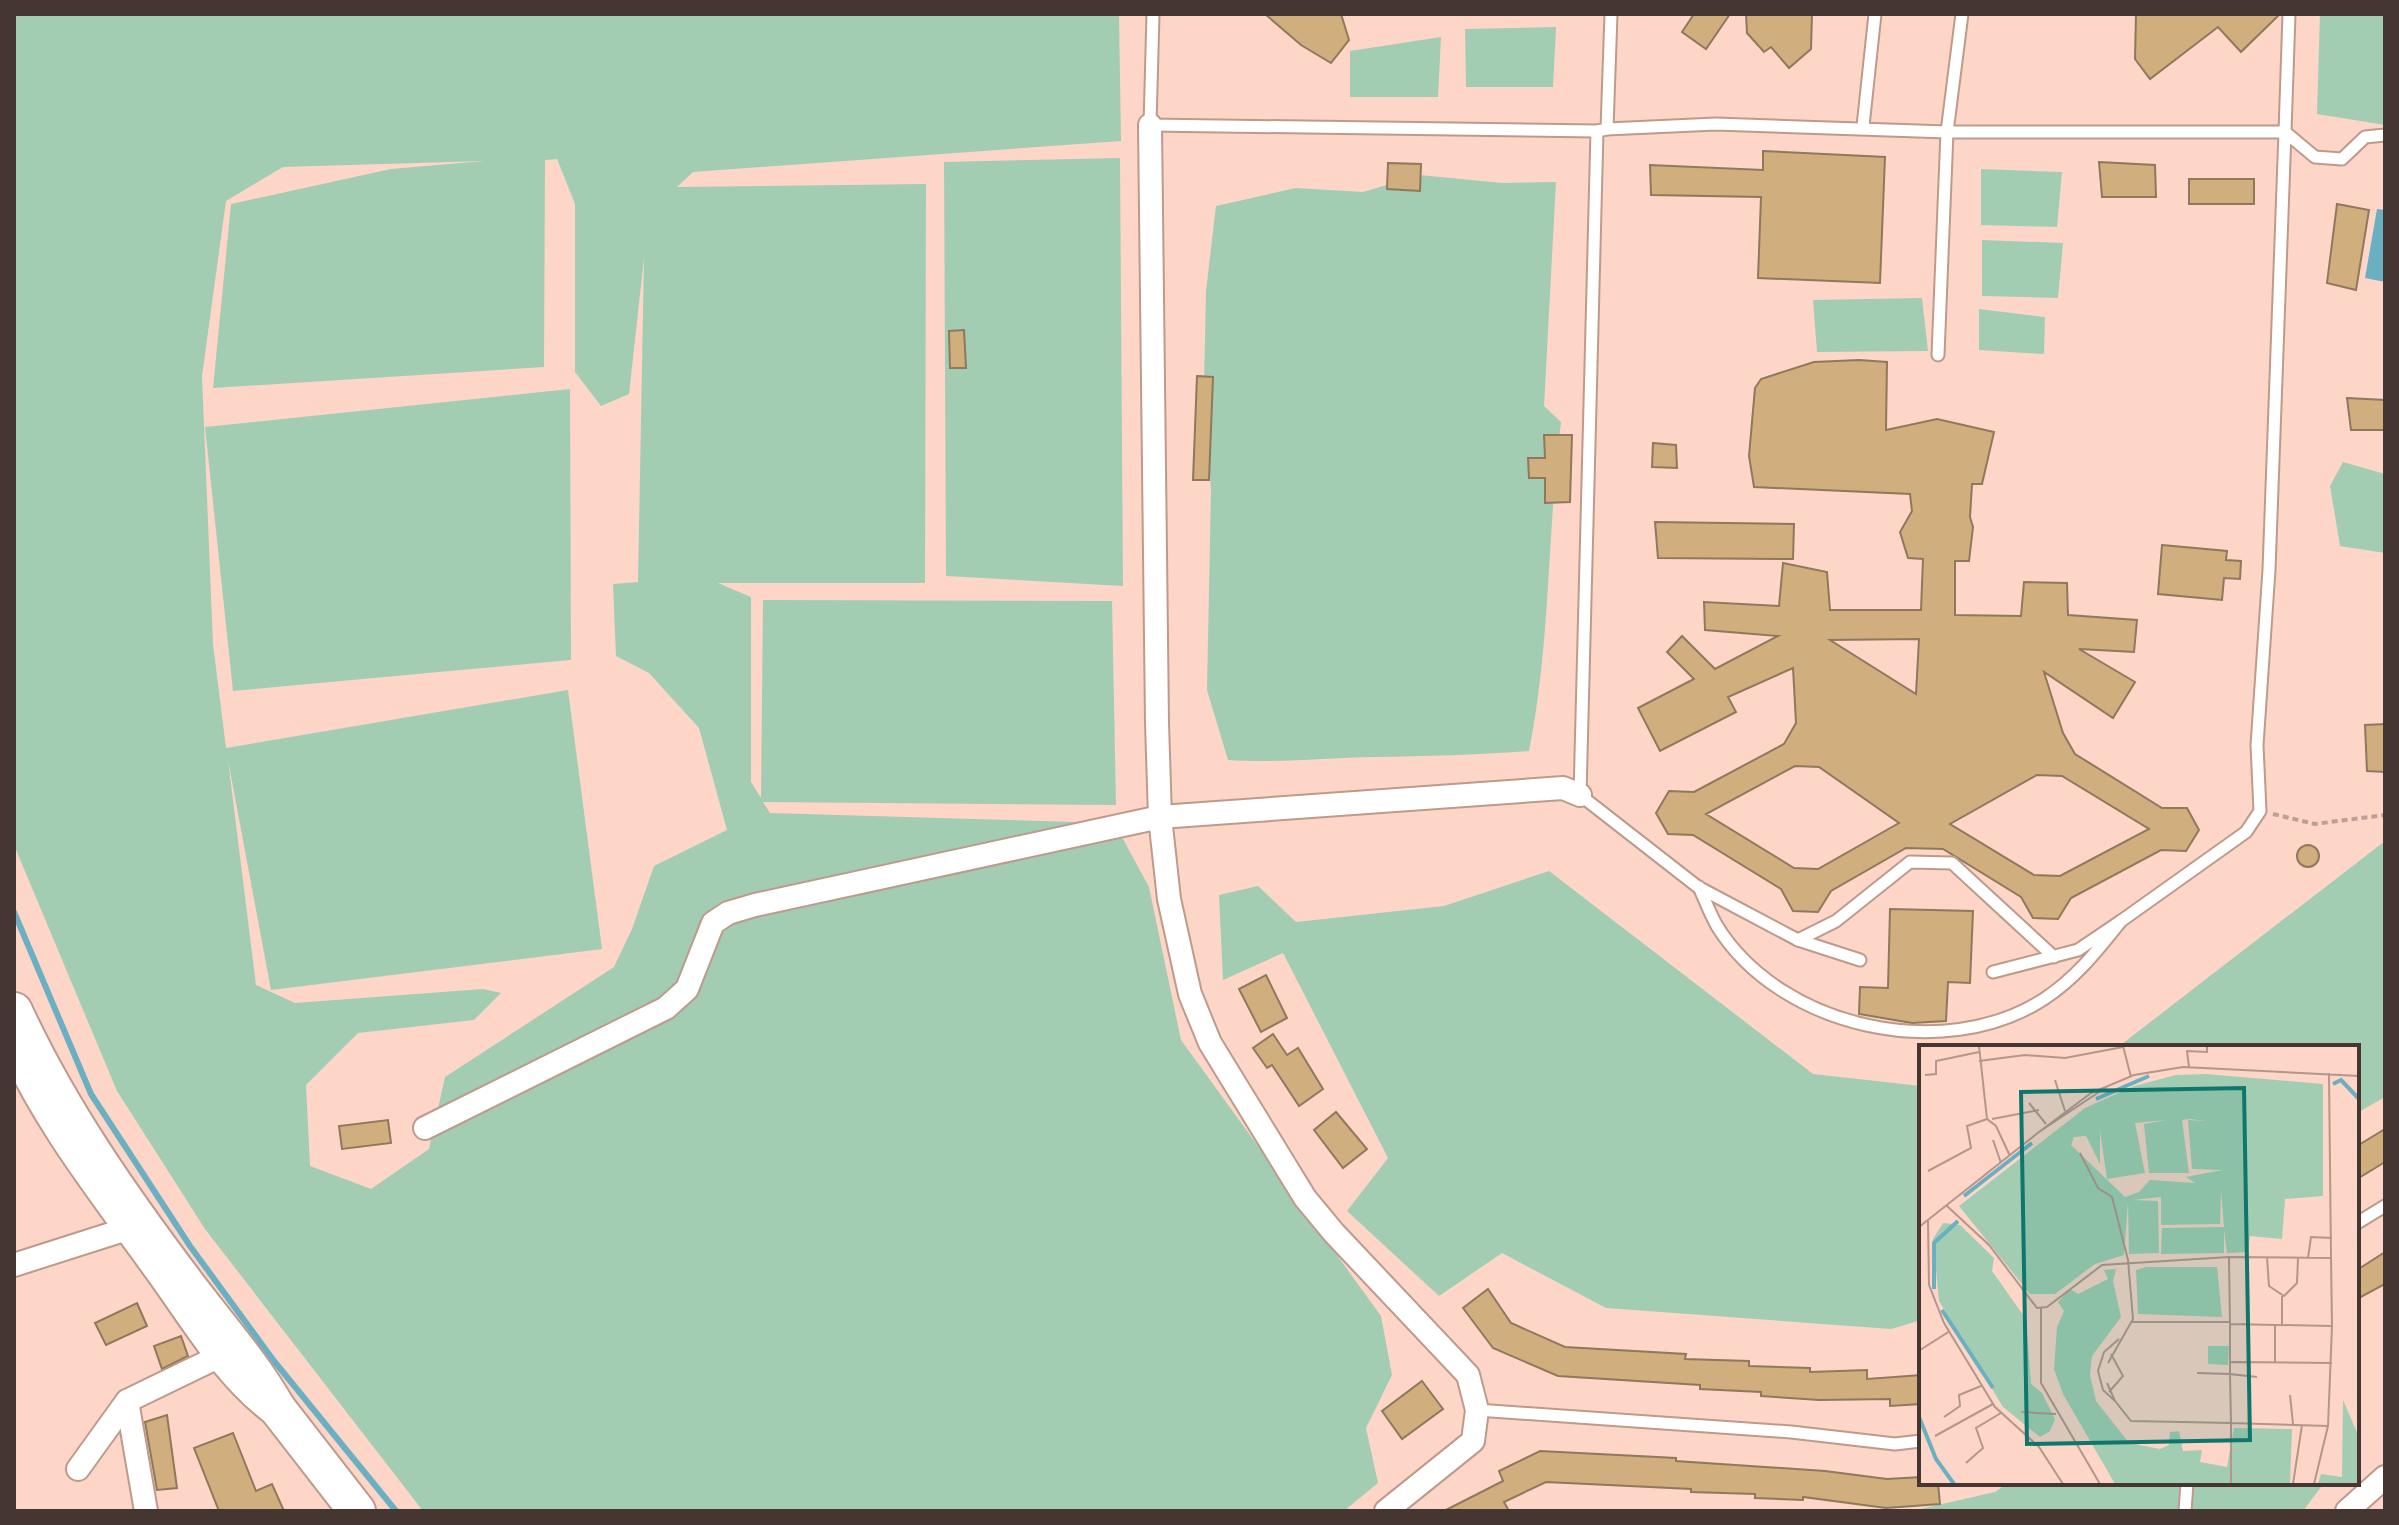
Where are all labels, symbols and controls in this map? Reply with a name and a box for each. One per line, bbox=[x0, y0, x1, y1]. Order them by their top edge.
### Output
inset map bbox=[1919, 1045, 2359, 1485]

